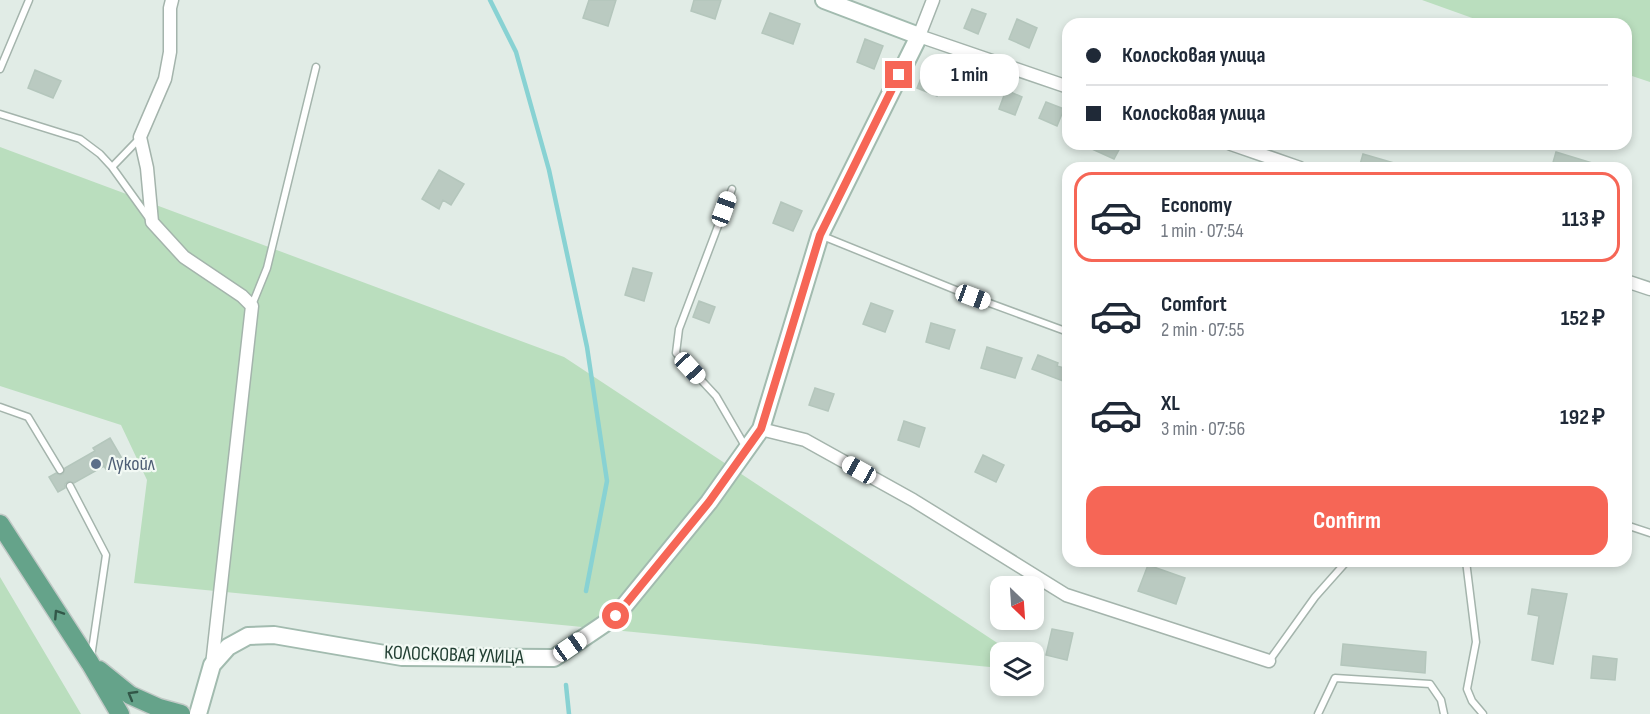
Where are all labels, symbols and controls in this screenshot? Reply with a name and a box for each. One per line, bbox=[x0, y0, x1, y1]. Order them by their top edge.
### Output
text: Колосковая улица bbox=[1122, 42, 1265, 69]
callout: 1 min bbox=[920, 54, 1019, 96]
route end bbox=[885, 61, 912, 88]
text: 1 min bbox=[951, 63, 988, 87]
text: Колосковая улица bbox=[1122, 100, 1265, 127]
car bbox=[709, 189, 739, 229]
icon: car bbox=[1089, 190, 1143, 244]
text: Economy bbox=[1161, 192, 1232, 219]
text: 113 ₽ bbox=[1562, 206, 1605, 233]
text: 1 min · 07:54 bbox=[1161, 219, 1244, 243]
car bbox=[953, 282, 993, 312]
icon: car bbox=[1089, 289, 1143, 343]
text: Comfort bbox=[1161, 291, 1227, 318]
text: 152 ₽ bbox=[1561, 305, 1605, 332]
text: 2 min · 07:55 bbox=[1161, 318, 1244, 342]
car bbox=[671, 349, 709, 387]
icon: car bbox=[1089, 388, 1143, 442]
text: XL bbox=[1161, 390, 1180, 417]
text: 192 ₽ bbox=[1560, 404, 1605, 431]
text: 3 min · 07:56 bbox=[1161, 417, 1245, 441]
place label: Лукойл bbox=[107, 452, 155, 476]
car bbox=[839, 453, 879, 487]
marker: Лукойл bbox=[89, 457, 103, 471]
button: Confirm bbox=[1086, 486, 1608, 555]
north arrow bbox=[990, 576, 1044, 630]
map controls bbox=[990, 576, 1044, 696]
route start bbox=[602, 602, 629, 629]
one-way arrow bbox=[54, 610, 66, 620]
car bbox=[550, 629, 590, 665]
street label: КОЛОСКОВАЯ УЛИЦА bbox=[384, 641, 525, 669]
button: layers bbox=[990, 642, 1044, 696]
one-way arrow bbox=[128, 690, 138, 702]

